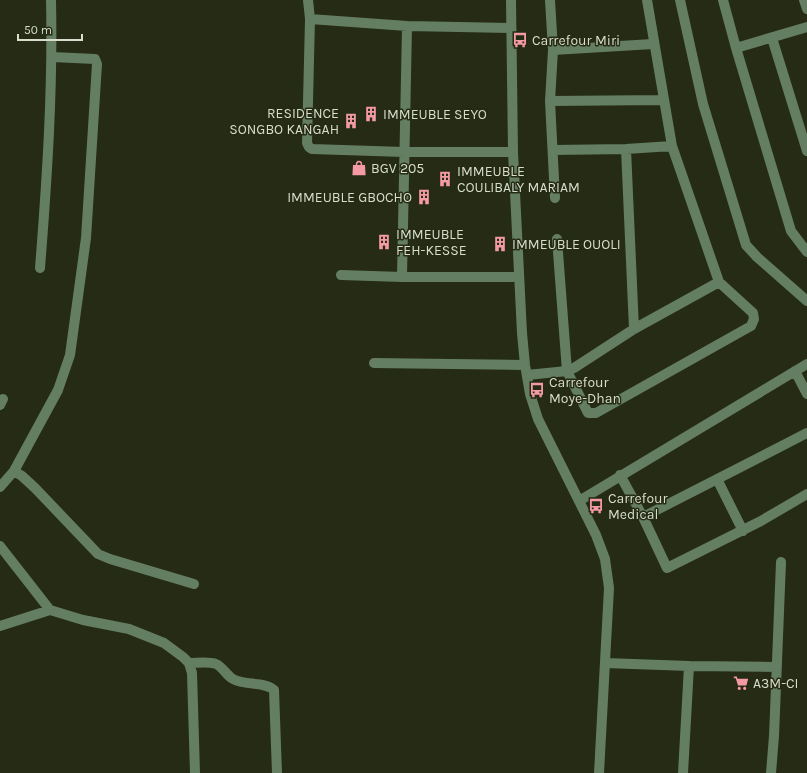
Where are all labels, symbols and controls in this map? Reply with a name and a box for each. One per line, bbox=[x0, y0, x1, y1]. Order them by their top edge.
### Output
scale bar bbox=[18, 16, 82, 42]
text: 50 m bbox=[24, 23, 52, 37]
bus stop icon: Carrefour Miri bbox=[511, 31, 529, 49]
place label: Carrefour Miri bbox=[532, 32, 620, 49]
place label: RESIDENCE SONGBO KANGAH bbox=[229, 105, 339, 138]
building icon: IMMEUBLE SEYO bbox=[362, 105, 380, 123]
place label: IMMEUBLE SEYO bbox=[383, 106, 487, 123]
building icon: RESIDENCE SONGBO KANGAH bbox=[342, 112, 360, 130]
shop icon: BGV 205 bbox=[350, 159, 368, 177]
place label: BGV 205 bbox=[371, 160, 424, 177]
place label: IMMEUBLE COULIBALY MARIAM bbox=[457, 163, 580, 196]
building icon: IMMEUBLE COULIBALY MARIAM bbox=[436, 170, 454, 188]
building icon: IMMEUBLE GBOCHO bbox=[415, 188, 433, 206]
place label: IMMEUBLE GBOCHO bbox=[287, 189, 412, 206]
place label: IMMEUBLE FEH-KESSE bbox=[396, 226, 467, 259]
building icon: IMMEUBLE FEH-KESSE bbox=[375, 233, 393, 251]
building icon: IMMEUBLE OUOLI bbox=[491, 235, 509, 253]
place label: IMMEUBLE OUOLI bbox=[512, 236, 621, 253]
place label: Carrefour Moye-Dhan bbox=[549, 374, 621, 407]
bus stop icon: Carrefour Moye-Dhan bbox=[528, 381, 546, 399]
place label: Carrefour Medical bbox=[608, 490, 669, 523]
bus stop icon: Carrefour Medical bbox=[587, 497, 605, 515]
supermarket icon: A3M-CI bbox=[732, 674, 750, 692]
place label: A3M-CI bbox=[753, 675, 799, 692]

